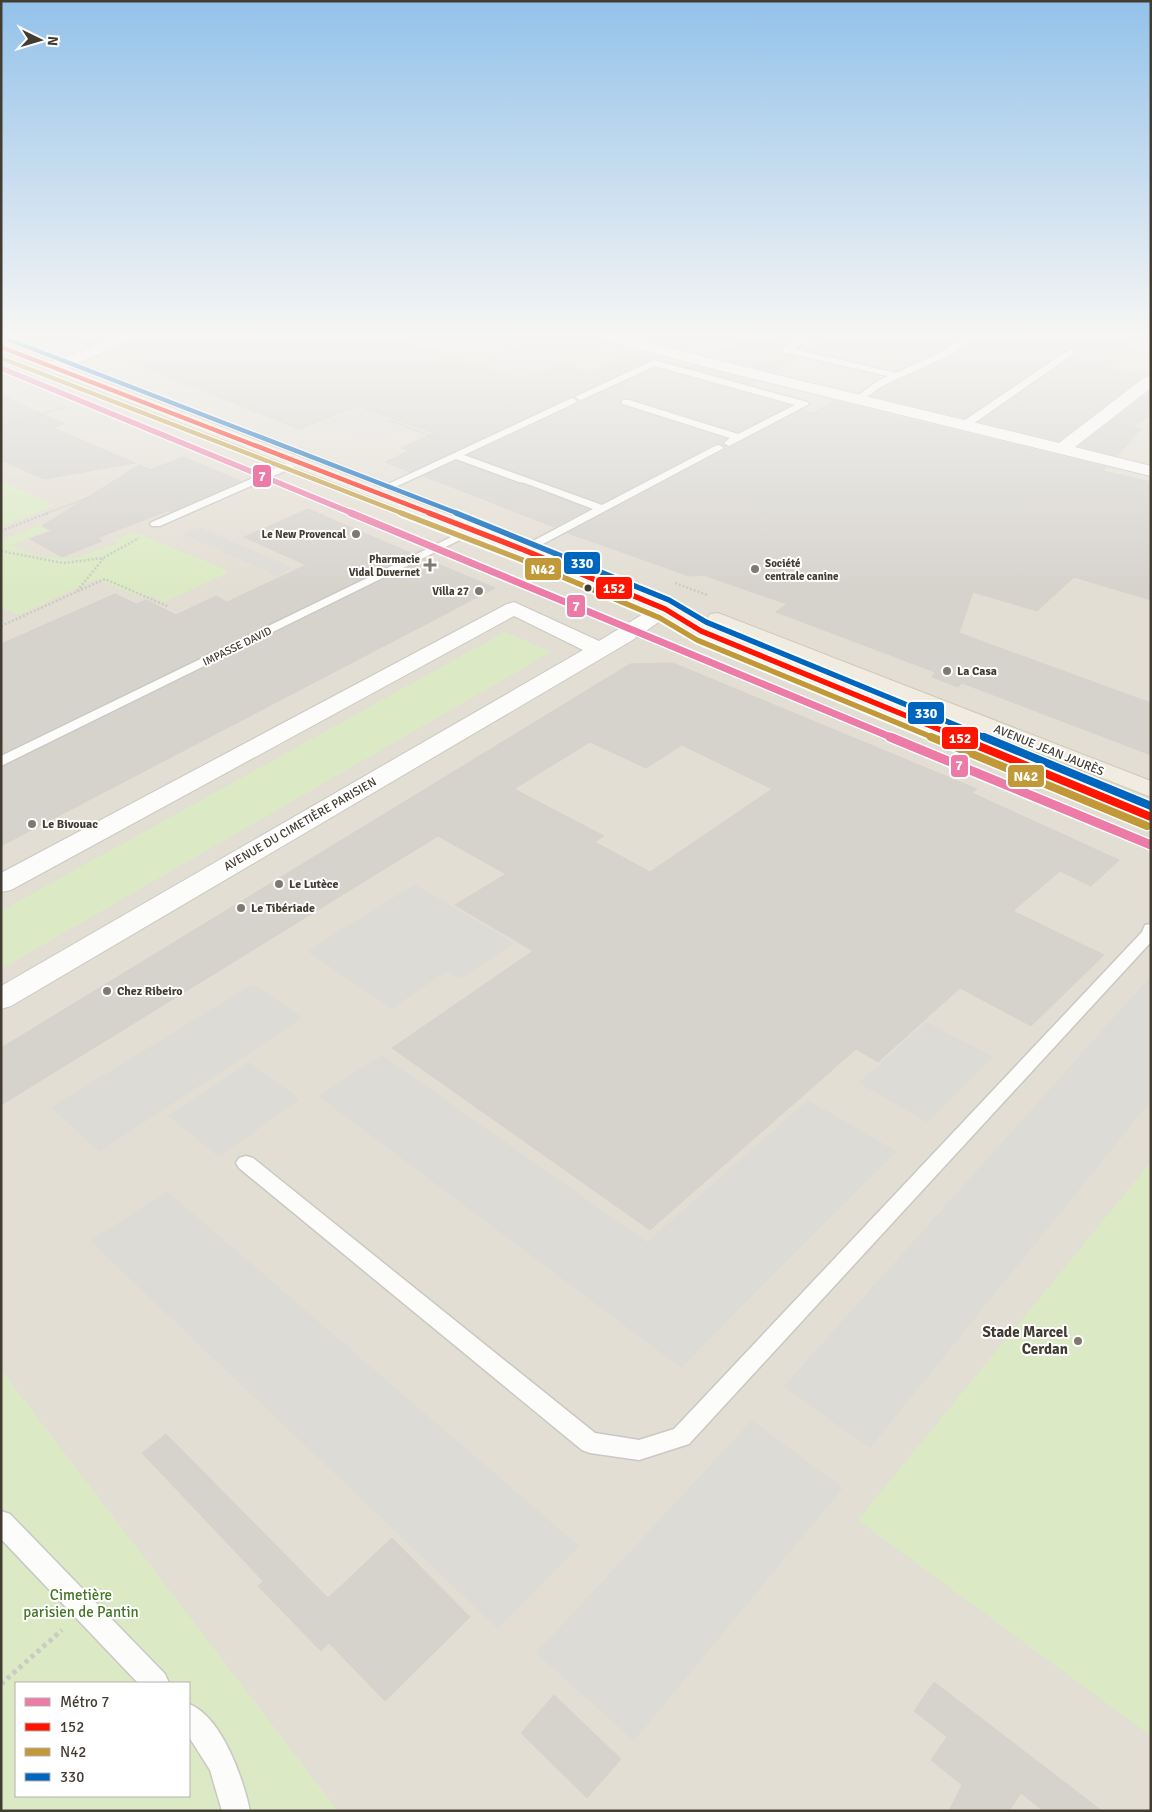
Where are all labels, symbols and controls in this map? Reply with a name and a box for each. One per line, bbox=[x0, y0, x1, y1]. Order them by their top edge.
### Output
north arrow bbox=[15, 15, 65, 65]
text: N bbox=[44, 35, 61, 47]
line badge: 7 bbox=[252, 464, 272, 488]
text: 7 bbox=[258, 468, 266, 485]
place label: Le New Provencal bbox=[262, 528, 347, 541]
marker: Le New Provencal bbox=[350, 528, 362, 540]
line badge: 330 bbox=[563, 551, 601, 575]
place label: Pharmacie Vidal Duvernet bbox=[349, 553, 421, 579]
text: 330 bbox=[571, 555, 594, 572]
line badge: N42 bbox=[524, 557, 562, 581]
place label: Société centrale canine bbox=[765, 557, 839, 583]
marker: Pharmacie Vidal Duvernet bbox=[424, 559, 436, 571]
text: N42 bbox=[531, 561, 555, 578]
marker: Société centrale canine bbox=[749, 563, 761, 575]
line badge: 152 bbox=[595, 576, 633, 600]
text: 152 bbox=[603, 580, 625, 597]
unlabelled marker bbox=[583, 583, 593, 593]
place label: Villa 27 bbox=[432, 585, 469, 598]
marker: Villa 27 bbox=[473, 585, 485, 597]
line badge: 7 bbox=[566, 594, 586, 618]
text: 7 bbox=[572, 598, 580, 615]
street label: IMPASSE DAVID bbox=[201, 624, 274, 669]
place label: La Casa bbox=[957, 664, 997, 679]
marker: La Casa bbox=[941, 665, 953, 677]
line badge: 330 bbox=[907, 701, 945, 725]
text: 330 bbox=[915, 705, 938, 722]
street label: AVENUE JEAN JAURÈS bbox=[992, 722, 1106, 780]
line badge: 152 bbox=[941, 726, 979, 750]
text: 152 bbox=[949, 730, 971, 747]
line badge: 7 bbox=[950, 754, 969, 778]
text: 7 bbox=[955, 757, 963, 774]
line badge: N42 bbox=[1007, 764, 1045, 788]
text: N42 bbox=[1014, 768, 1038, 785]
street label: AVENUE DU CIMETIÈRE PARISIEN bbox=[221, 774, 379, 874]
place label: Le Bivouac bbox=[42, 817, 98, 832]
marker: Le Bivouac bbox=[26, 818, 38, 830]
place label: Le Lutèce bbox=[289, 877, 338, 892]
marker: Le Lutèce bbox=[273, 878, 285, 890]
place label: Le Tibériade bbox=[251, 901, 315, 916]
marker: Le Tibériade bbox=[235, 902, 247, 914]
place label: Chez Ribeiro bbox=[117, 984, 183, 999]
marker: Chez Ribeiro bbox=[101, 985, 113, 997]
place label: Stade Marcel Cerdan bbox=[982, 1323, 1068, 1358]
marker: Stade Marcel Cerdan bbox=[1072, 1335, 1084, 1347]
park label: Cimetière parisien de Pantin bbox=[23, 1586, 139, 1621]
legend bbox=[15, 1682, 190, 1797]
text: Métro 7 bbox=[60, 1693, 109, 1711]
text: 152 bbox=[60, 1718, 84, 1736]
text: N42 bbox=[60, 1743, 86, 1761]
text: 330 bbox=[60, 1768, 84, 1786]

